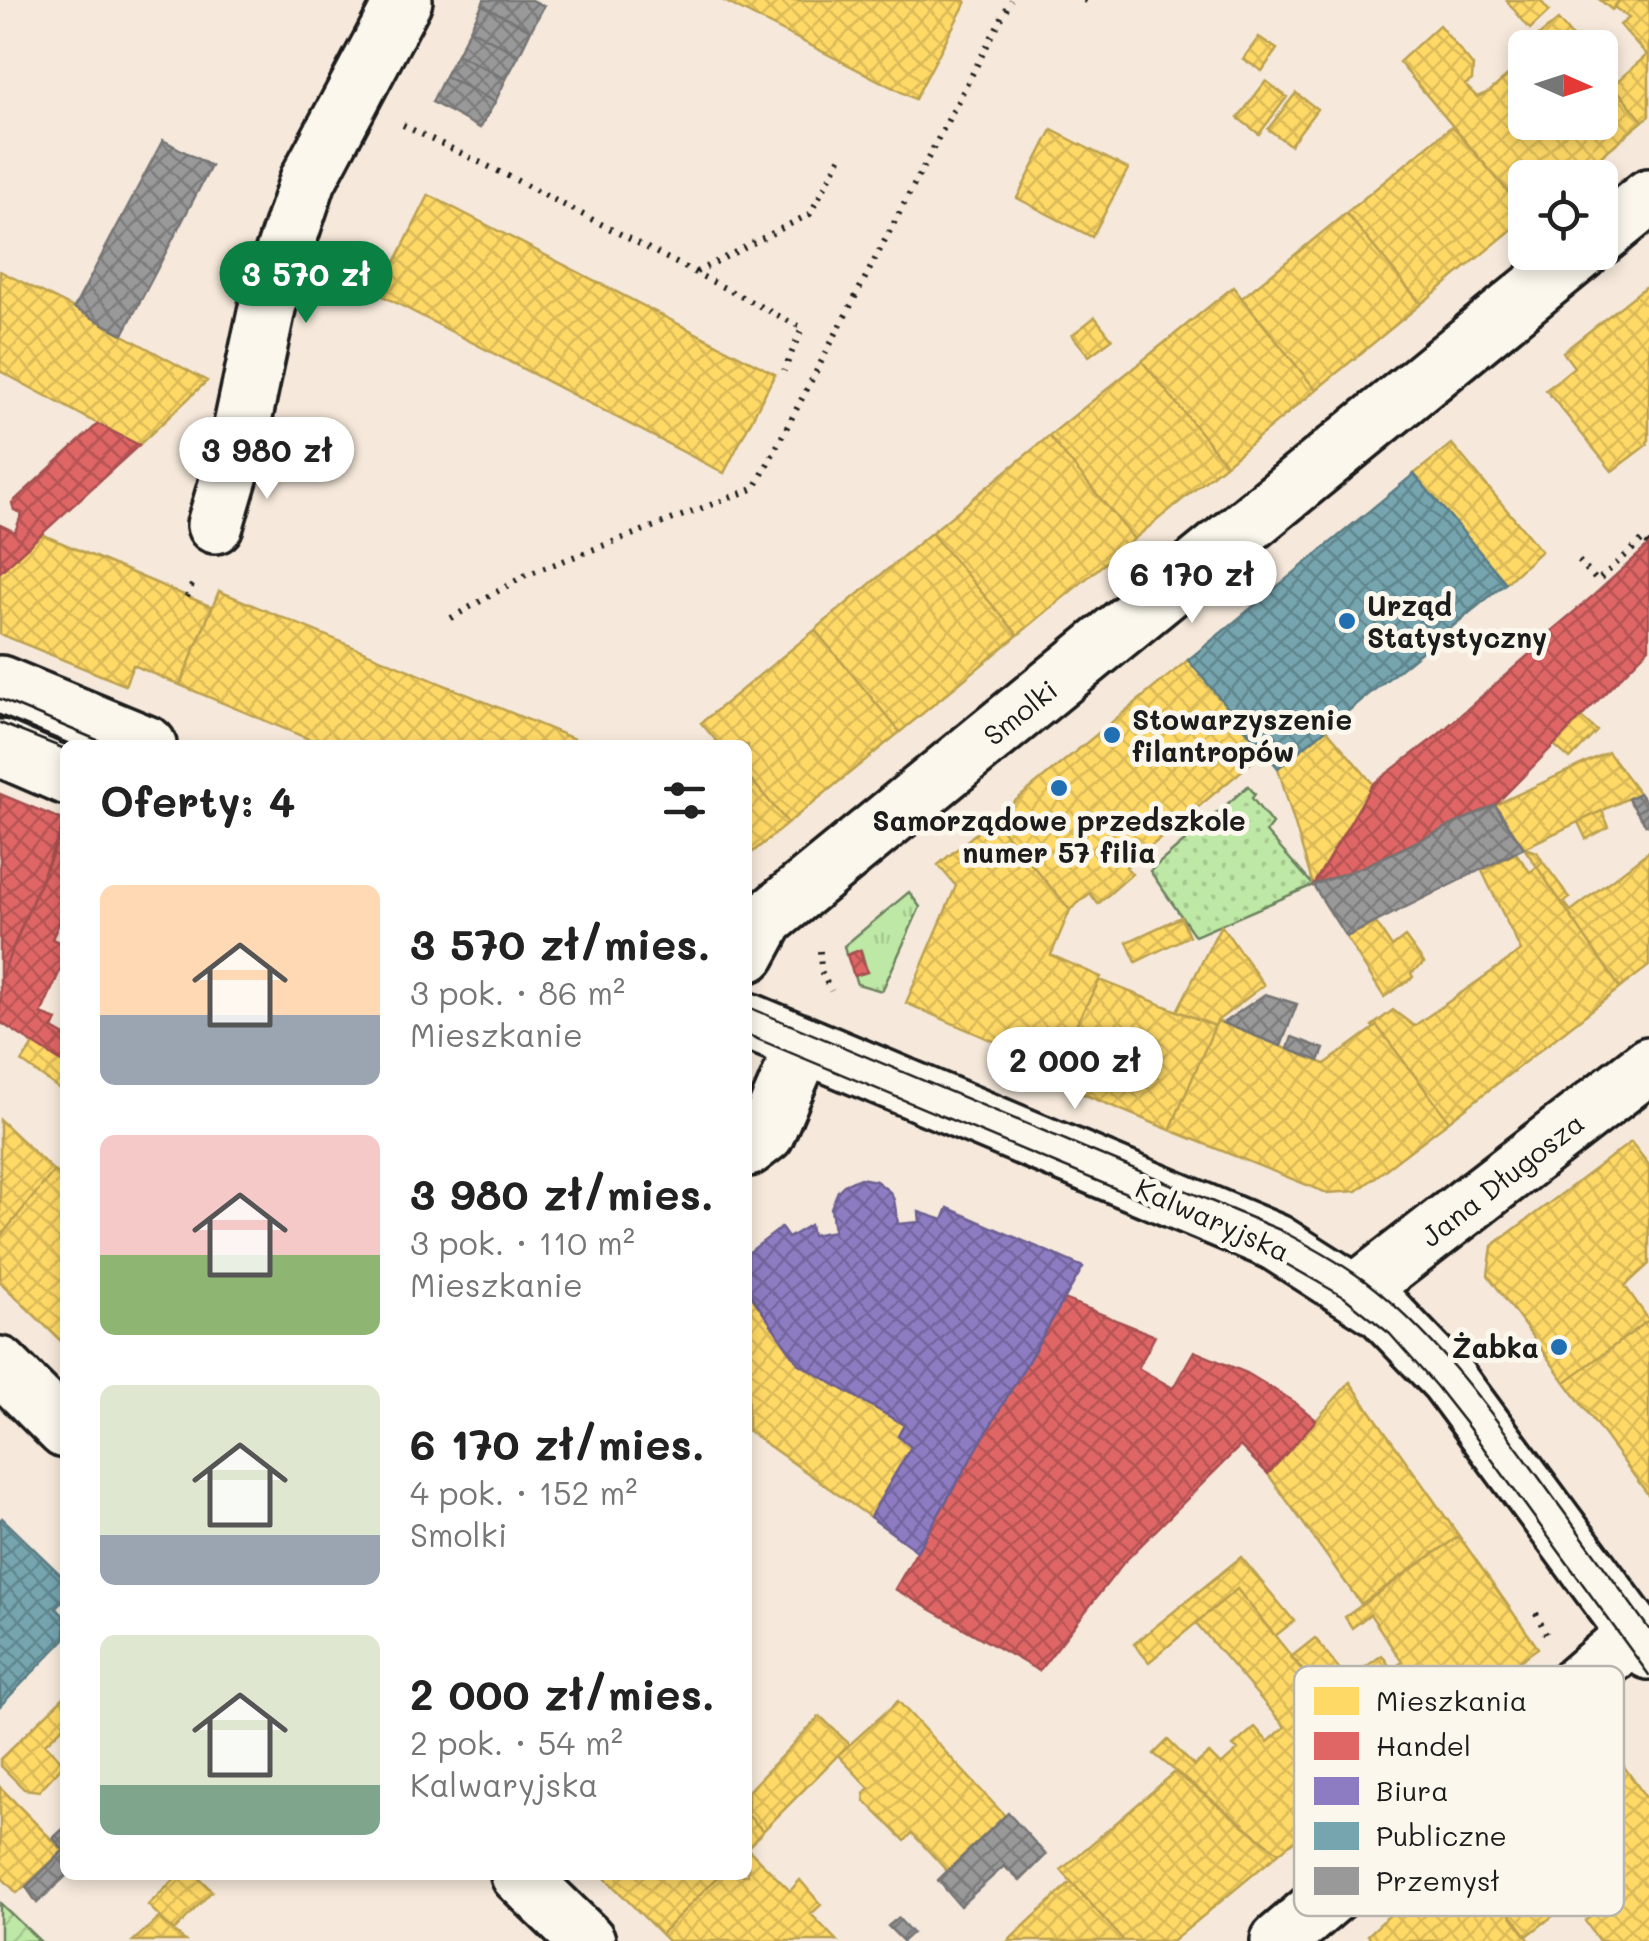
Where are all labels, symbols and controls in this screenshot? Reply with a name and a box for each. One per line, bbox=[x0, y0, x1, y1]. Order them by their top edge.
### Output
north arrow bbox=[1508, 30, 1618, 140]
map controls bbox=[1508, 30, 1618, 270]
button: locate bbox=[1508, 160, 1618, 270]
pin: 3 570 zł bbox=[203, 241, 409, 326]
text: 3 570 zł bbox=[242, 252, 370, 294]
pin: 3 980 zł bbox=[164, 417, 370, 502]
text: 3 980 zł bbox=[201, 428, 333, 470]
pin: 6 170 zł bbox=[1089, 541, 1295, 626]
text: 6 170 zł bbox=[1130, 552, 1254, 594]
place label: Urząd Statystyczny bbox=[1367, 587, 1547, 656]
marker: Urząd Statystyczny bbox=[1336, 610, 1358, 632]
street label: Smolki bbox=[976, 671, 1064, 753]
place label: Stowarzyszenie filantropów bbox=[1132, 701, 1352, 769]
marker: Stowarzyszenie filantropów bbox=[1101, 724, 1123, 746]
text: Oferty: 4 bbox=[100, 773, 295, 828]
icon: filters bbox=[657, 773, 712, 828]
marker: Samorządowe przedszkole numer 57 filia bbox=[1048, 777, 1070, 799]
place label: Samorządowe przedszkole numer 57 filia bbox=[872, 802, 1246, 870]
text: 3 570 zł/mies. bbox=[410, 916, 710, 971]
icon: home bbox=[180, 925, 300, 1045]
text: 3 pok. · 86 m² bbox=[410, 971, 625, 1013]
text: Mieszkanie bbox=[410, 1013, 583, 1055]
pin: 2 000 zł bbox=[972, 1027, 1178, 1112]
text: 2 000 zł bbox=[1009, 1038, 1141, 1080]
street label: Jana Długosza bbox=[1413, 1104, 1591, 1254]
text: 3 980 zł/mies. bbox=[410, 1166, 714, 1221]
street label: Kalwaryjska bbox=[1130, 1169, 1296, 1269]
icon: home bbox=[180, 1175, 300, 1295]
text: 3 pok. · 110 m² bbox=[410, 1221, 635, 1263]
text: Mieszkanie bbox=[410, 1263, 583, 1305]
place label: Żabka bbox=[1452, 1329, 1539, 1365]
marker: Żabka bbox=[1548, 1336, 1570, 1358]
text: 6 170 zł/mies. bbox=[410, 1416, 705, 1471]
icon: home bbox=[180, 1425, 300, 1545]
text: 4 pok. · 152 m² bbox=[410, 1471, 637, 1513]
text: Smolki bbox=[410, 1513, 507, 1555]
text: 2 000 zł/mies. bbox=[410, 1666, 715, 1721]
legend bbox=[1294, 1666, 1624, 1916]
icon: home bbox=[180, 1675, 300, 1795]
text: Mieszkania bbox=[1376, 1682, 1527, 1718]
text: 2 pok. · 54 m² bbox=[410, 1721, 623, 1763]
text: Handel bbox=[1376, 1727, 1471, 1763]
text: Kalwaryjska bbox=[410, 1763, 598, 1805]
text: Biura bbox=[1376, 1772, 1449, 1808]
text: Publiczne bbox=[1376, 1817, 1507, 1853]
text: Przemysł bbox=[1376, 1862, 1500, 1898]

